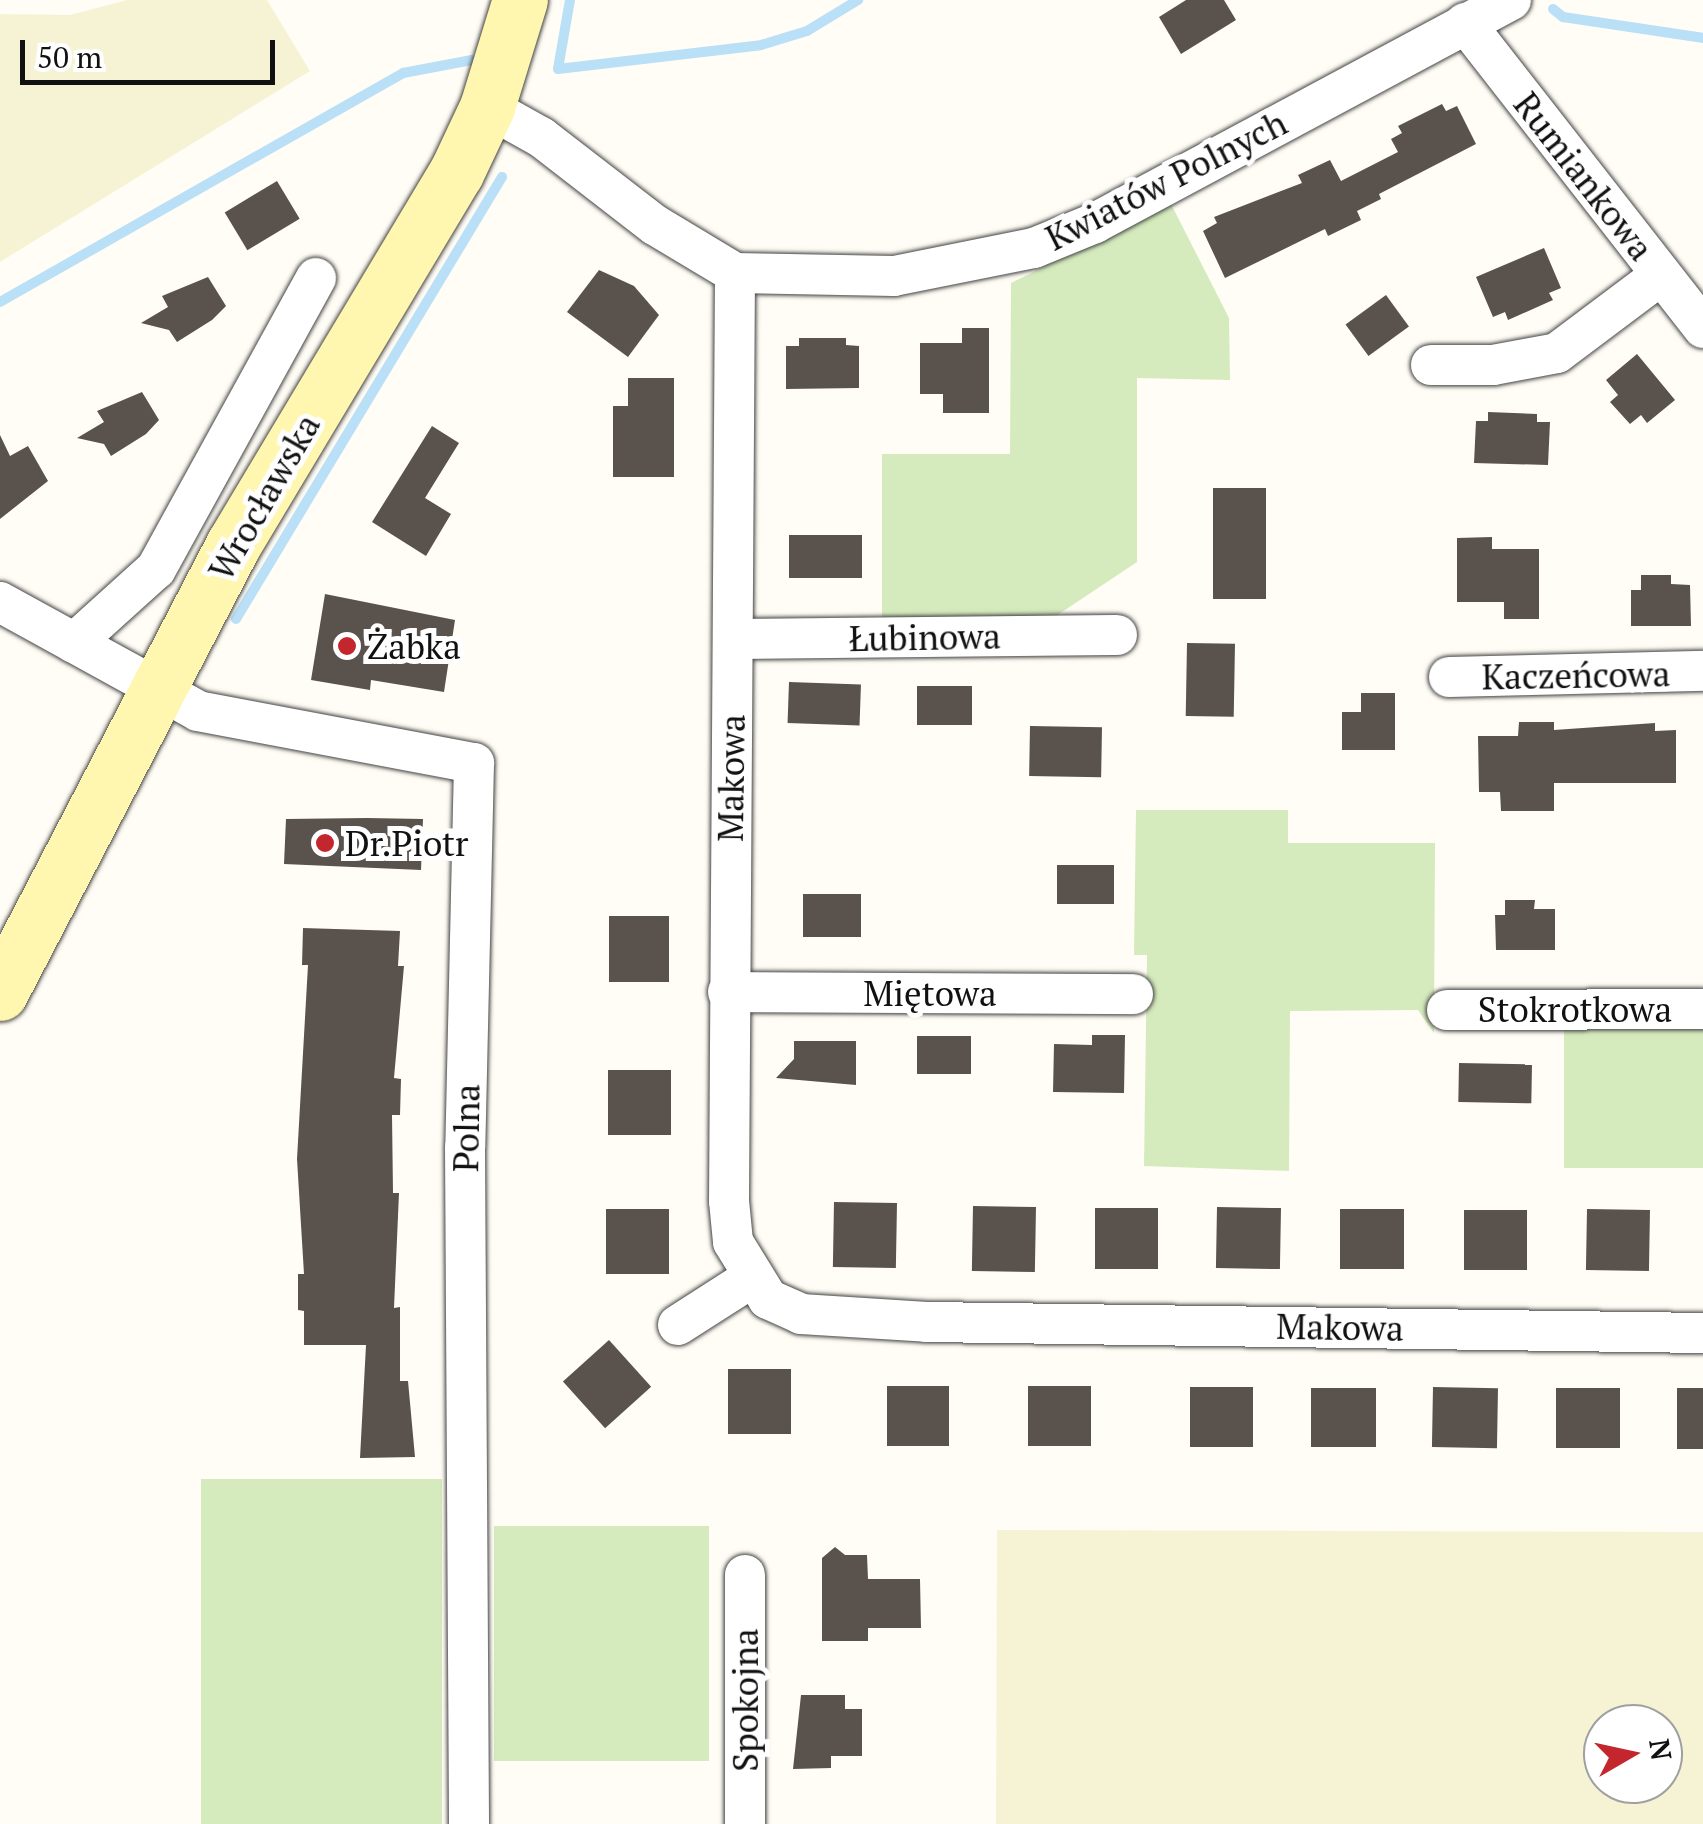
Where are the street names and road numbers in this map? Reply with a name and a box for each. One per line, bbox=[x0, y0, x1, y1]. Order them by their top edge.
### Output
street label: Rumiankowa bbox=[1505, 84, 1663, 268]
street label: Kwiatów Polnych bbox=[1039, 101, 1293, 259]
street label: Wrocławska bbox=[200, 406, 328, 588]
street label: Łubinowa bbox=[849, 615, 1001, 659]
street label: Kaczeńcowa bbox=[1481, 652, 1671, 698]
street label: Makowa bbox=[709, 714, 753, 842]
street label: Miętowa bbox=[863, 972, 997, 1014]
street label: Stokrotkowa bbox=[1478, 988, 1672, 1030]
street label: Polna bbox=[444, 1084, 488, 1172]
street label: Makowa bbox=[1276, 1305, 1404, 1349]
street label: Spokojna bbox=[724, 1628, 766, 1772]

